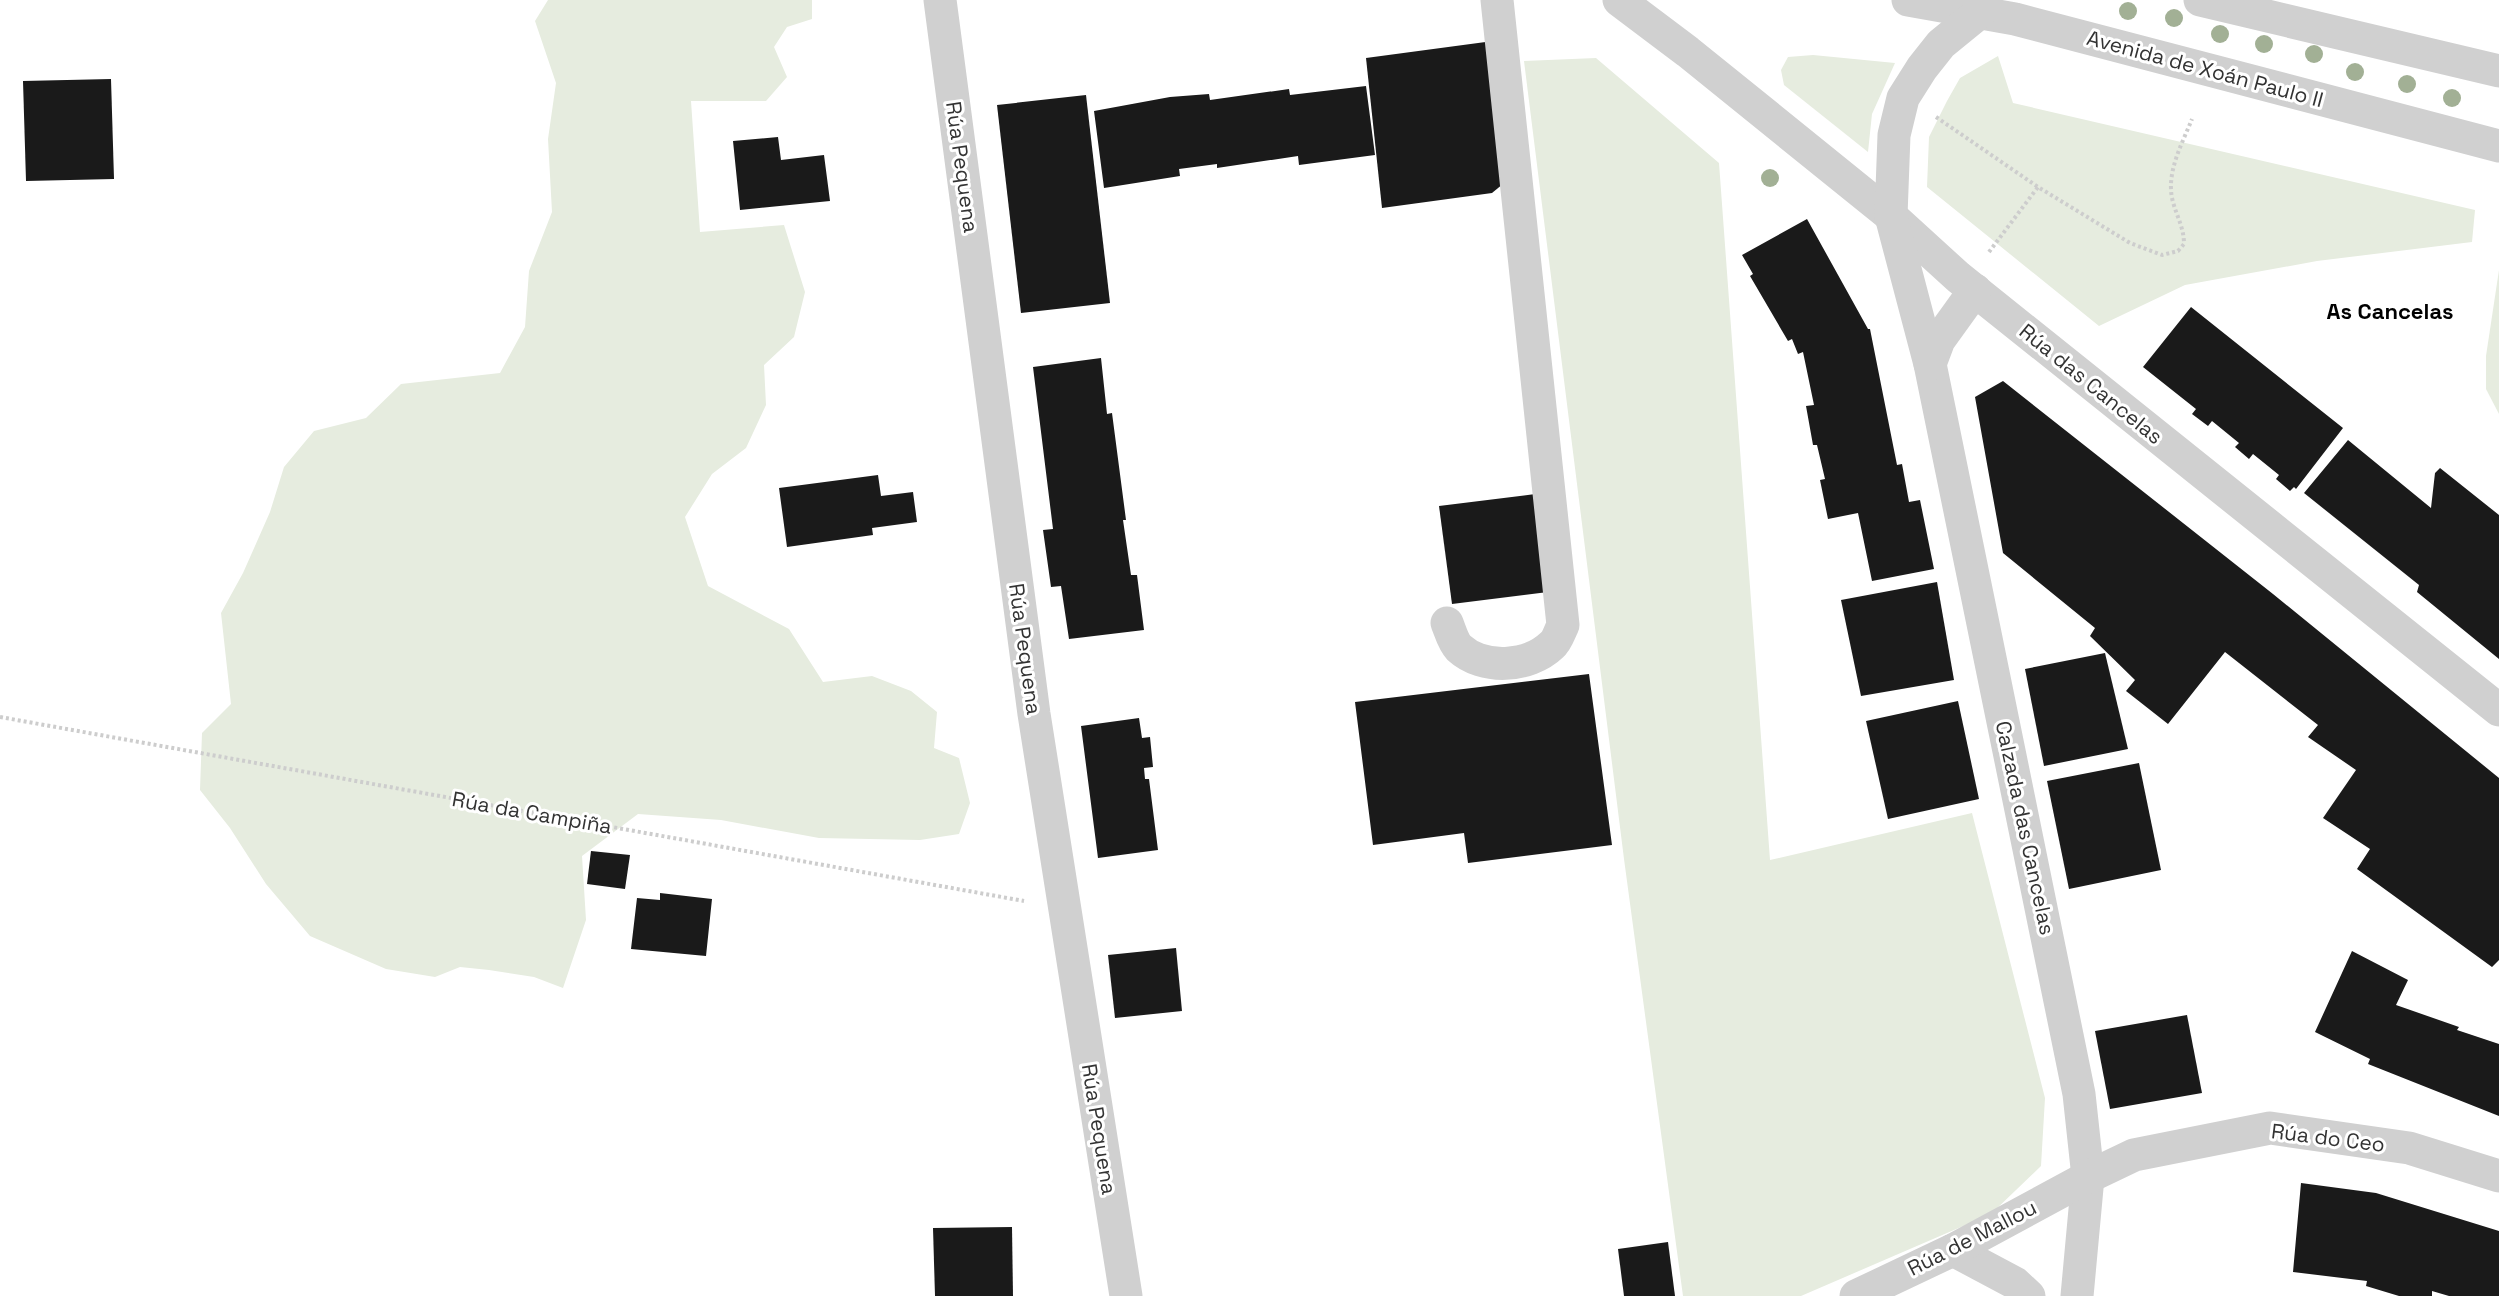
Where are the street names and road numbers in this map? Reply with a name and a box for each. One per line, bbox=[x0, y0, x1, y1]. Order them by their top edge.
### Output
street label: Avenida de Xoán Paulo II bbox=[2084, 24, 2326, 113]
street label: Rúa Pequena bbox=[940, 100, 985, 234]
street label: Rúa das Cancelas bbox=[2014, 317, 2169, 450]
street label: Rúa Pequena bbox=[1003, 582, 1048, 716]
street label: Calzada das Cancelas bbox=[1990, 718, 2061, 937]
street label: Rúa da Campiña bbox=[450, 785, 614, 840]
street label: Rúa Pequena bbox=[1076, 1062, 1123, 1196]
street label: Rúa do Ceo bbox=[2270, 1117, 2386, 1158]
street label: Rúa de Mallou bbox=[1903, 1193, 2041, 1282]

